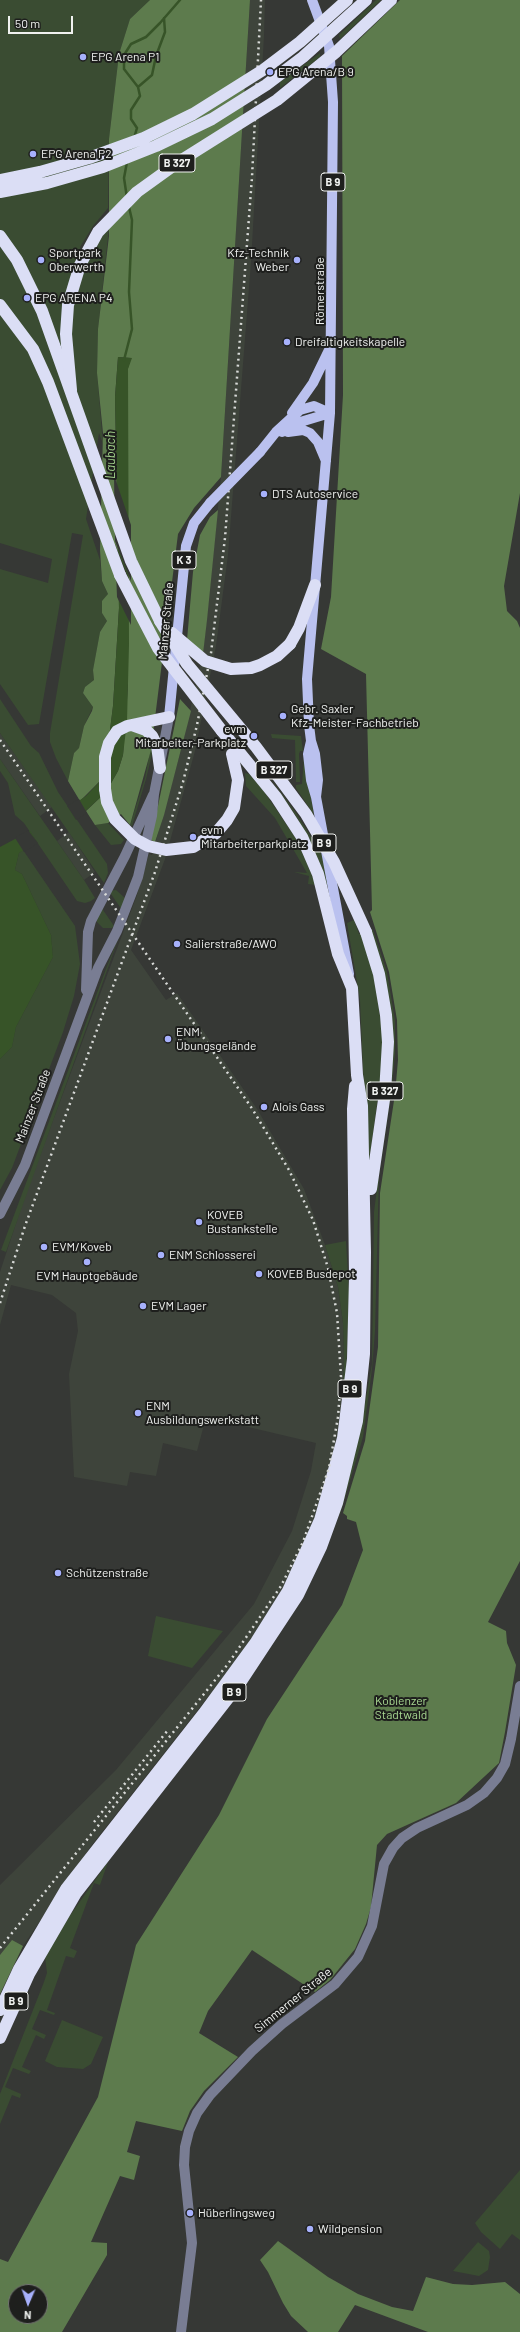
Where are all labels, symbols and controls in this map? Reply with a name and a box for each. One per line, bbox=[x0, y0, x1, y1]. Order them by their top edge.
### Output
scale bar bbox=[10, 8, 75, 34]
text: 50 m bbox=[15, 16, 40, 30]
place label: EPG Arena P1 bbox=[91, 50, 159, 64]
marker: EPG Arena P1 bbox=[78, 52, 88, 62]
place label: EPG Arena/B 9 bbox=[278, 65, 354, 79]
marker: EPG Arena/B 9 bbox=[265, 67, 275, 77]
place label: EPG Arena P2 bbox=[41, 147, 112, 161]
marker: EPG Arena P2 bbox=[28, 149, 38, 159]
road number: B 327 bbox=[159, 154, 195, 172]
road number: B 9 bbox=[321, 173, 345, 191]
place label: Sportpark Oberwerth bbox=[49, 246, 104, 274]
place label: Kfz-Technik Weber bbox=[227, 246, 289, 274]
marker: Sportpark Oberwerth bbox=[36, 255, 46, 265]
marker: Kfz-Technik Weber bbox=[292, 255, 302, 265]
street label: Römerstraße bbox=[313, 257, 327, 325]
place label: EPG ARENA P4 bbox=[35, 291, 113, 305]
marker: EPG ARENA P4 bbox=[22, 293, 32, 303]
place label: Dreifaltigkeitskapelle bbox=[295, 335, 405, 349]
marker: Dreifaltigkeitskapelle bbox=[282, 337, 292, 347]
water label: Laubach bbox=[103, 431, 119, 479]
place label: DTS Autoservice bbox=[272, 487, 358, 501]
marker: DTS Autoservice bbox=[259, 489, 269, 499]
road number: K 3 bbox=[172, 551, 196, 569]
street label: Mainzer Straße bbox=[155, 582, 177, 660]
place label: Gebr. Saxler Kfz-Meister-Fachbetrieb bbox=[291, 702, 419, 730]
marker: Gebr. Saxler Kfz-Meister-Fachbetrieb bbox=[278, 711, 288, 721]
place label: evm Mitarbeiter-Parkplatz bbox=[135, 722, 246, 750]
marker: evm Mitarbeiter-Parkplatz bbox=[249, 731, 259, 741]
road number: B 327 bbox=[256, 761, 292, 779]
place label: evm Mitarbeiterparkplatz bbox=[201, 823, 307, 851]
marker: evm Mitarbeiterparkplatz bbox=[188, 832, 198, 842]
road number: B 9 bbox=[312, 834, 336, 852]
place label: Salierstraße/AWO bbox=[185, 937, 277, 951]
marker: Salierstraße/AWO bbox=[172, 939, 182, 949]
place label: ENM Übungsgelände bbox=[176, 1025, 256, 1053]
marker: ENM Übungsgelände bbox=[163, 1034, 173, 1044]
street label: Mainzer Straße bbox=[12, 1067, 54, 1145]
road number: B 327 bbox=[367, 1082, 403, 1100]
place label: Alois Gass bbox=[272, 1100, 325, 1114]
marker: Alois Gass bbox=[259, 1102, 269, 1112]
place label: KOVEB Bustankstelle bbox=[207, 1208, 278, 1236]
marker: KOVEB Bustankstelle bbox=[194, 1217, 204, 1227]
place label: EVM/Koveb bbox=[52, 1240, 112, 1254]
marker: EVM/Koveb bbox=[39, 1242, 49, 1252]
place label: ENM Schlosserei bbox=[169, 1248, 256, 1262]
marker: ENM Schlosserei bbox=[156, 1250, 166, 1260]
marker: EVM Hauptgebäude bbox=[82, 1257, 92, 1267]
place label: KOVEB Busdepot bbox=[267, 1267, 356, 1281]
place label: EVM Hauptgebäude bbox=[36, 1269, 138, 1283]
marker: KOVEB Busdepot bbox=[254, 1269, 264, 1279]
place label: EVM Lager bbox=[151, 1299, 207, 1313]
marker: EVM Lager bbox=[138, 1301, 148, 1311]
road number: B 9 bbox=[338, 1380, 362, 1398]
place label: ENM Ausbildungswerkstatt bbox=[146, 1399, 259, 1427]
marker: ENM Ausbildungswerkstatt bbox=[133, 1408, 143, 1418]
place label: Schützenstraße bbox=[66, 1566, 148, 1580]
marker: Schützenstraße bbox=[53, 1568, 63, 1578]
road number: B 9 bbox=[222, 1683, 246, 1701]
park label: Koblenzer Stadtwald bbox=[375, 1694, 427, 1722]
street label: Simmerner Straße bbox=[252, 1964, 334, 2036]
road number: B 9 bbox=[4, 1992, 28, 2010]
place label: Hüberlingsweg bbox=[198, 2206, 275, 2220]
marker: Hüberlingsweg bbox=[185, 2208, 195, 2218]
place label: Wildpension bbox=[318, 2222, 382, 2236]
marker: Wildpension bbox=[305, 2224, 315, 2234]
north arrow bbox=[8, 2284, 48, 2324]
text: N bbox=[24, 2309, 31, 2322]

